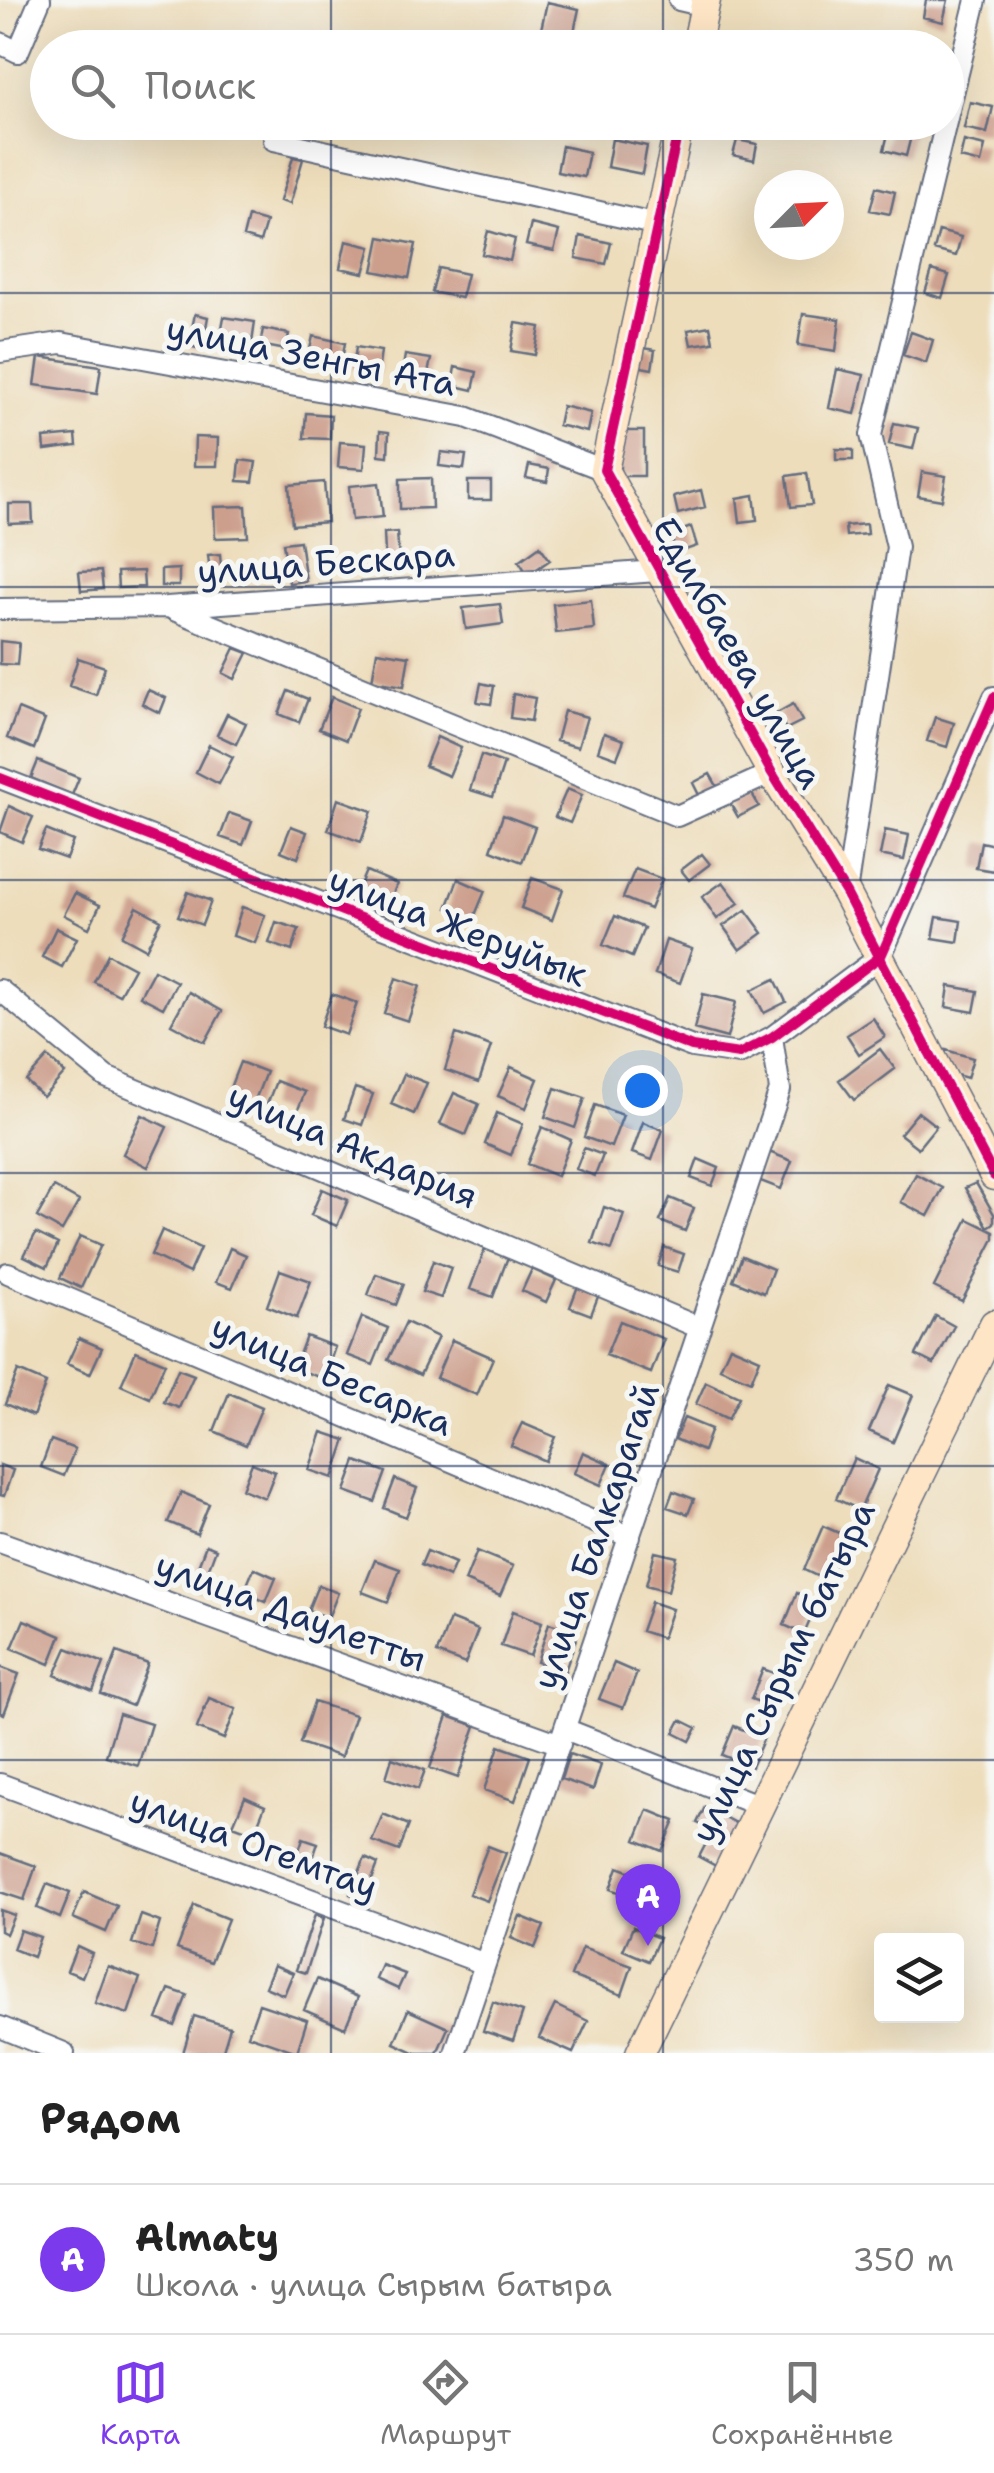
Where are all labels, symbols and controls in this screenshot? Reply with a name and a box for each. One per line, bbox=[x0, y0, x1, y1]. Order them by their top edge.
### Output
search box bbox=[30, 30, 964, 140]
icon: search bbox=[65, 58, 120, 113]
text: Поиск bbox=[145, 60, 256, 111]
north arrow bbox=[754, 170, 844, 260]
street label: улица Зенгы Ата bbox=[162, 304, 460, 407]
street label: Едилбаева улица bbox=[642, 509, 835, 797]
street label: улица Бескара bbox=[196, 530, 456, 595]
street label: улица Жеруйык bbox=[322, 856, 594, 997]
your location bbox=[617, 1065, 668, 1116]
street label: улица Акдария bbox=[221, 1072, 485, 1219]
street label: улица Бесарка bbox=[204, 1303, 460, 1447]
street label: улица Балкарагай bbox=[521, 1376, 670, 1695]
street label: улица Сырым батыра bbox=[679, 1493, 886, 1850]
street label: улица Даулетты bbox=[149, 1541, 433, 1682]
street label: улица Огемтау bbox=[124, 1777, 385, 1910]
pin: A bbox=[616, 1864, 680, 1946]
map controls bbox=[874, 1933, 964, 2023]
button: layers bbox=[874, 1933, 964, 2023]
text: Рядом bbox=[40, 2090, 181, 2146]
text: Аlmaty bbox=[135, 2212, 279, 2263]
text: A bbox=[60, 2238, 85, 2281]
text: 350 m bbox=[852, 2238, 954, 2281]
text: Школа · улица Сырым батыра bbox=[135, 2263, 612, 2306]
tab: Карта bbox=[100, 2355, 180, 2453]
tab: Маршрут bbox=[380, 2355, 511, 2453]
tab: Сохранённые bbox=[711, 2355, 894, 2453]

